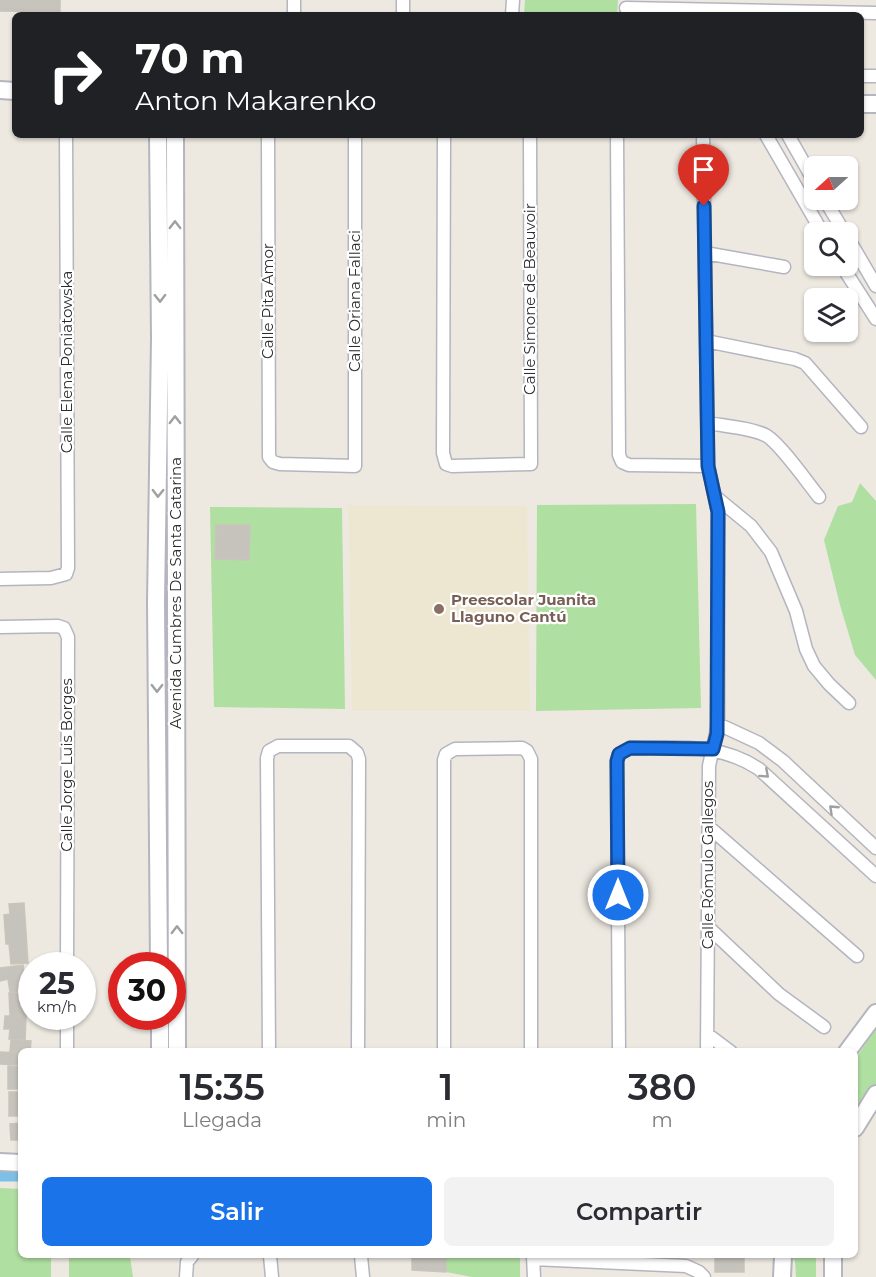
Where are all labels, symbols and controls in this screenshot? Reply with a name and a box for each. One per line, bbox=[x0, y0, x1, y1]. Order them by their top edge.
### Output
text: 70 m bbox=[135, 32, 245, 84]
icon: right bbox=[36, 36, 114, 114]
text: Anton Makarenko bbox=[135, 84, 376, 117]
pin bbox=[678, 144, 729, 206]
icon: arrive bbox=[687, 153, 720, 186]
north arrow bbox=[804, 156, 858, 210]
map controls bbox=[804, 156, 858, 342]
street label: Calle Simone de Beauvoir bbox=[520, 203, 539, 395]
one-way arrow bbox=[169, 221, 181, 230]
button: search bbox=[804, 222, 858, 276]
street label: Calle Oriana Fallaci bbox=[345, 230, 364, 372]
street label: Calle Pita Amor bbox=[258, 243, 277, 359]
street label: Calle Elena Poniatowska bbox=[57, 271, 76, 453]
button: layers bbox=[804, 288, 858, 342]
one-way arrow bbox=[154, 294, 166, 303]
one-way arrow bbox=[169, 416, 181, 425]
street label: Avenida Cumbres De Santa Catarina bbox=[166, 457, 185, 729]
one-way arrow bbox=[152, 489, 164, 498]
place label: Preescolar Juanita Llaguno Cantú bbox=[451, 590, 596, 626]
marker: Preescolar Juanita Llaguno Cantú bbox=[432, 602, 446, 616]
street label: Calle Jorge Luis Borges bbox=[57, 678, 76, 852]
one-way arrow bbox=[151, 684, 163, 693]
one-way arrow bbox=[758, 767, 769, 778]
street label: Calle Rómulo Gallegos bbox=[698, 781, 717, 949]
one-way arrow bbox=[829, 805, 840, 816]
position arrow bbox=[586, 863, 650, 927]
one-way arrow bbox=[171, 926, 183, 935]
speed limit sign: 30 bbox=[108, 952, 186, 1030]
text: 25 bbox=[39, 965, 75, 1002]
text: km/h bbox=[37, 997, 77, 1016]
text: 15:35 bbox=[180, 1065, 265, 1109]
text: 1 bbox=[439, 1065, 453, 1109]
text: 380 bbox=[628, 1065, 696, 1109]
text: Llegada bbox=[182, 1108, 262, 1132]
text: min bbox=[426, 1108, 466, 1132]
text: m bbox=[652, 1108, 673, 1132]
button: Salir bbox=[42, 1177, 432, 1246]
button: Compartir bbox=[444, 1177, 834, 1246]

